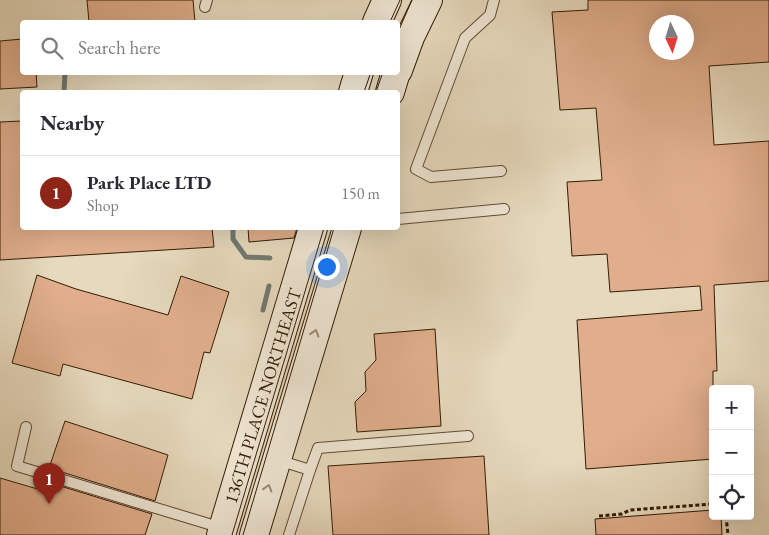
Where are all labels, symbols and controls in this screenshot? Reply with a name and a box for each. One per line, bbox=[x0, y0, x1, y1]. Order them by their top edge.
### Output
north arrow bbox=[649, 15, 694, 60]
search box bbox=[20, 20, 400, 75]
icon: search bbox=[38, 34, 66, 62]
text: Search here bbox=[78, 35, 160, 60]
text: Nearby bbox=[40, 109, 104, 136]
text: Park Place LTD bbox=[87, 170, 211, 195]
text: 1 bbox=[52, 183, 60, 204]
text: 150 m bbox=[341, 183, 380, 204]
text: Shop bbox=[87, 195, 119, 216]
your location bbox=[314, 254, 340, 280]
street label: 136TH PLACE NORTHEAST bbox=[219, 285, 307, 506]
one-way arrow bbox=[310, 329, 320, 337]
map controls bbox=[709, 385, 754, 520]
button: + bbox=[709, 385, 754, 430]
button: − bbox=[709, 430, 754, 475]
pin: 1 bbox=[33, 463, 65, 504]
button: locate bbox=[709, 475, 754, 520]
one-way arrow bbox=[263, 485, 273, 493]

